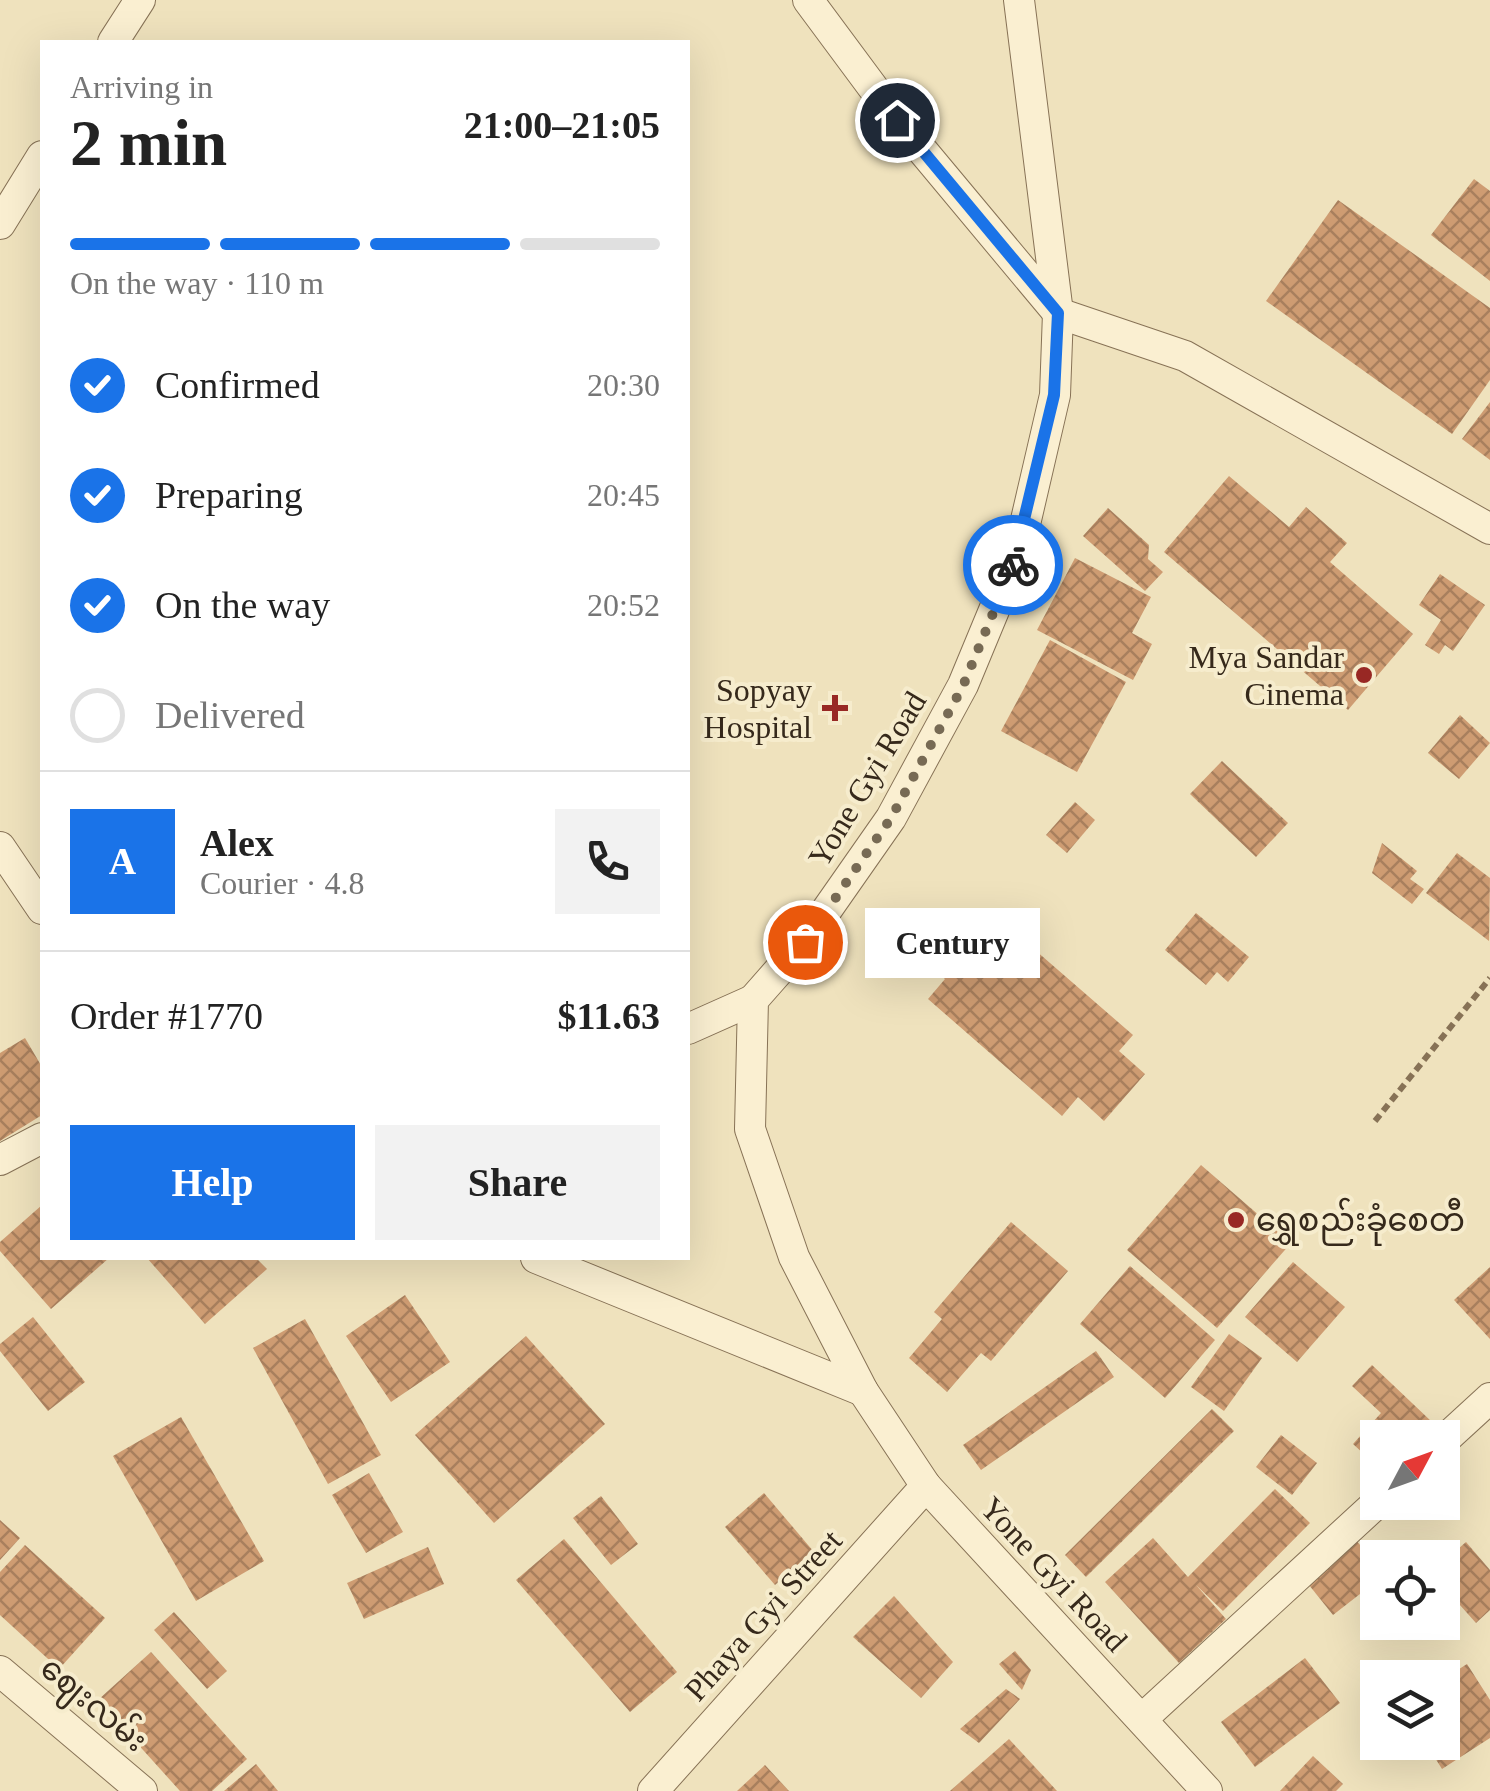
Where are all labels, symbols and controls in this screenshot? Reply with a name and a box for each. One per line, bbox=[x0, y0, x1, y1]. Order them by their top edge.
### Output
text: Arriving in bbox=[70, 69, 213, 105]
pin bbox=[855, 78, 940, 163]
icon: home bbox=[870, 93, 925, 148]
text: 21:00–21:05 bbox=[464, 104, 660, 146]
text: 2 min bbox=[70, 107, 227, 179]
text: On the way · 110 m bbox=[70, 265, 324, 301]
icon: check bbox=[70, 358, 125, 413]
text: Confirmed bbox=[155, 364, 320, 406]
text: 20:30 bbox=[587, 367, 660, 403]
icon: check bbox=[70, 468, 125, 523]
text: Preparing bbox=[155, 474, 303, 516]
text: 20:45 bbox=[587, 477, 660, 513]
courier bbox=[963, 515, 1063, 615]
icon: bike bbox=[986, 538, 1041, 593]
icon: check bbox=[70, 578, 125, 633]
text: On the way bbox=[155, 584, 330, 626]
text: 20:52 bbox=[587, 587, 660, 623]
place label: Mya Sandar Cinema bbox=[1188, 639, 1344, 712]
marker: Mya Sandar Cinema bbox=[1353, 664, 1375, 686]
place label: Sopyay Hospital bbox=[704, 672, 812, 745]
street label: Yone Gyi Road bbox=[801, 685, 933, 873]
text: Delivered bbox=[155, 694, 305, 736]
marker: Sopyay Hospital bbox=[822, 695, 848, 721]
button: phone bbox=[555, 809, 660, 914]
text: Alex bbox=[200, 822, 274, 864]
text: A bbox=[109, 840, 136, 882]
text: Courier · 4.8 bbox=[200, 865, 364, 901]
pin bbox=[763, 900, 848, 985]
callout: Century bbox=[865, 907, 1040, 977]
icon: bag bbox=[778, 915, 833, 970]
text: Century bbox=[896, 925, 1009, 961]
text: Order #1770 bbox=[70, 995, 263, 1037]
text: $11.63 bbox=[558, 995, 660, 1037]
button: Help bbox=[70, 1125, 355, 1240]
button: Share bbox=[375, 1125, 660, 1240]
place label: ရွှေစည်းခုံစေတီ bbox=[1256, 1197, 1465, 1246]
marker: ရွှေစည်းခုံစေတီ bbox=[1225, 1209, 1247, 1231]
north arrow bbox=[1360, 1420, 1460, 1520]
map controls bbox=[1360, 1420, 1460, 1760]
street label: Yone Gyi Road bbox=[973, 1489, 1135, 1659]
street label: Phaya Gyi Street bbox=[677, 1522, 849, 1708]
button: locate bbox=[1360, 1540, 1460, 1640]
street label: ဈေးလမ်း bbox=[28, 1645, 158, 1765]
button: layers bbox=[1360, 1660, 1460, 1760]

